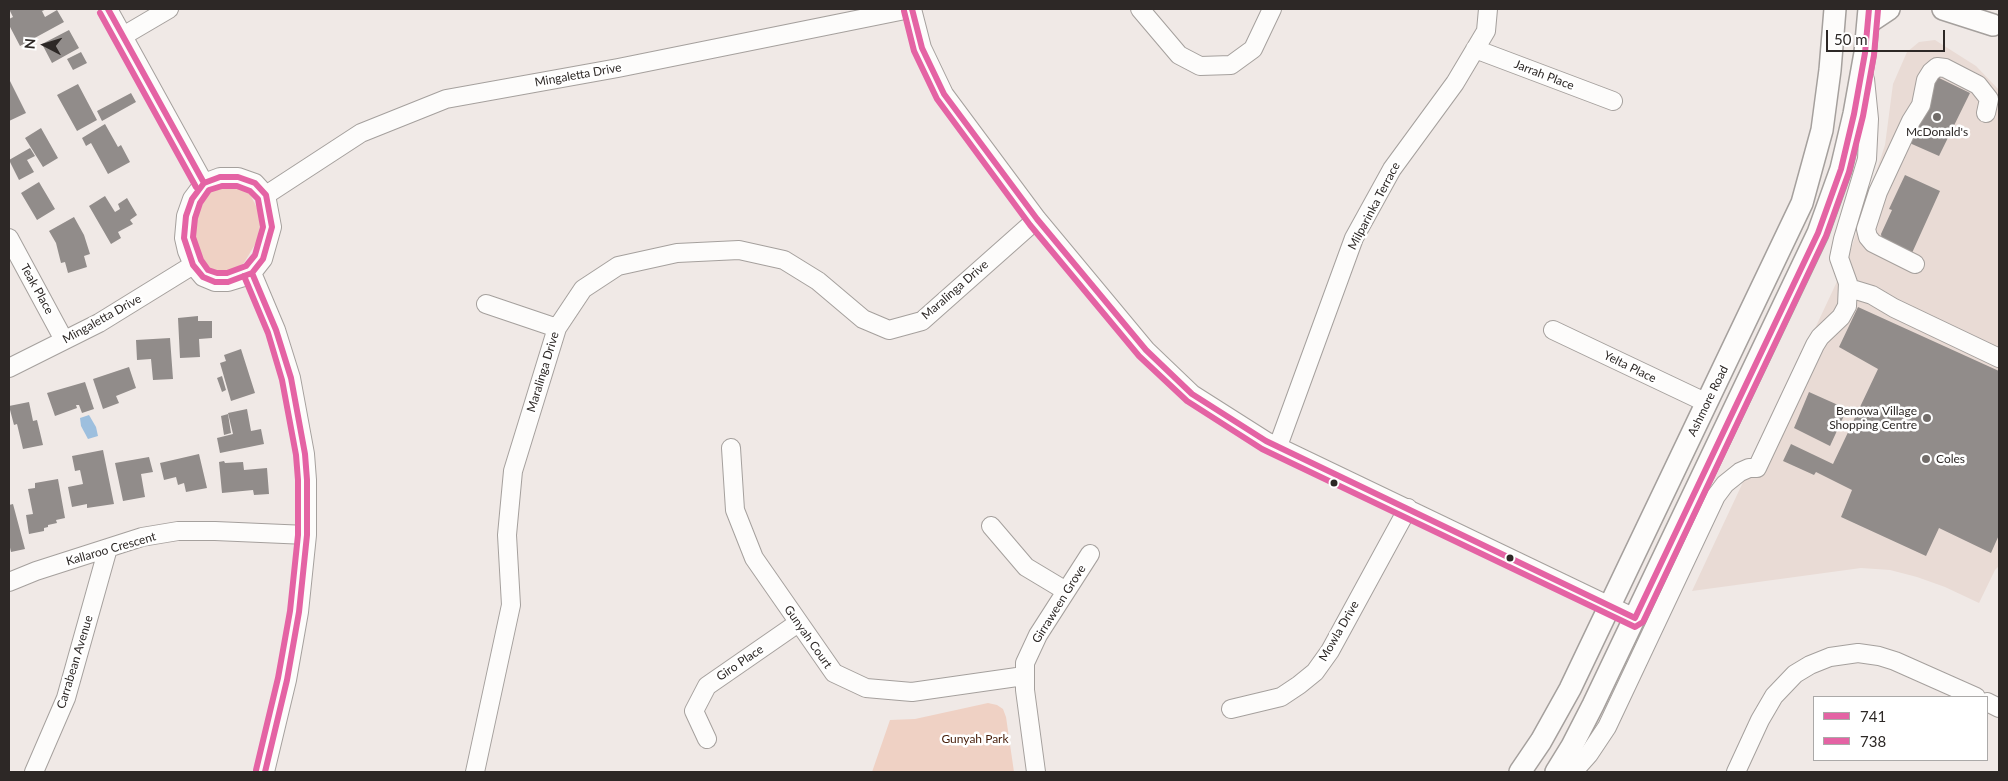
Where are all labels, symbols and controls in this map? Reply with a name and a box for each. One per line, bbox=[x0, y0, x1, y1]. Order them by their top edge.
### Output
north arrow bbox=[20, 20, 70, 70]
scale bar bbox=[1828, 20, 1947, 52]
text: 50 m bbox=[1834, 30, 1868, 48]
text: N bbox=[21, 38, 38, 50]
street label: Jarrah Place bbox=[1512, 57, 1576, 93]
street label: Mingaletta Drive bbox=[534, 60, 622, 90]
marker: McDonald's bbox=[1931, 111, 1943, 123]
place label: McDonald's bbox=[1906, 125, 1968, 139]
street label: Milparinka Terrace bbox=[1345, 160, 1403, 252]
street label: Maralinga Drive bbox=[919, 257, 991, 323]
street label: Teak Place bbox=[17, 261, 57, 317]
street label: Mingaletta Drive bbox=[60, 291, 144, 347]
street label: Maralinga Drive bbox=[524, 330, 562, 414]
street label: Yelta Place bbox=[1601, 348, 1659, 386]
street label: Ashmore Road bbox=[1685, 363, 1731, 439]
place label: Benowa Village Shopping Centre bbox=[1829, 404, 1917, 432]
marker: Benowa Village Shopping Centre bbox=[1921, 412, 1933, 424]
place label: Coles bbox=[1936, 452, 1965, 466]
marker: Coles bbox=[1920, 453, 1932, 465]
unlabelled marker bbox=[1329, 478, 1339, 488]
street label: Kallaroo Crescent bbox=[64, 529, 158, 569]
unlabelled marker bbox=[1505, 553, 1515, 563]
street label: Girraween Grove bbox=[1029, 562, 1089, 646]
street label: Mowla Drive bbox=[1316, 598, 1362, 664]
street label: Gunyah Court bbox=[781, 603, 835, 671]
street label: Carrabean Avenue bbox=[54, 613, 96, 711]
street label: Giro Place bbox=[714, 642, 766, 684]
legend bbox=[1813, 696, 1988, 761]
text: 741 bbox=[1860, 707, 1886, 725]
park label: Gunyah Park bbox=[941, 732, 1009, 746]
text: 738 bbox=[1860, 732, 1886, 750]

